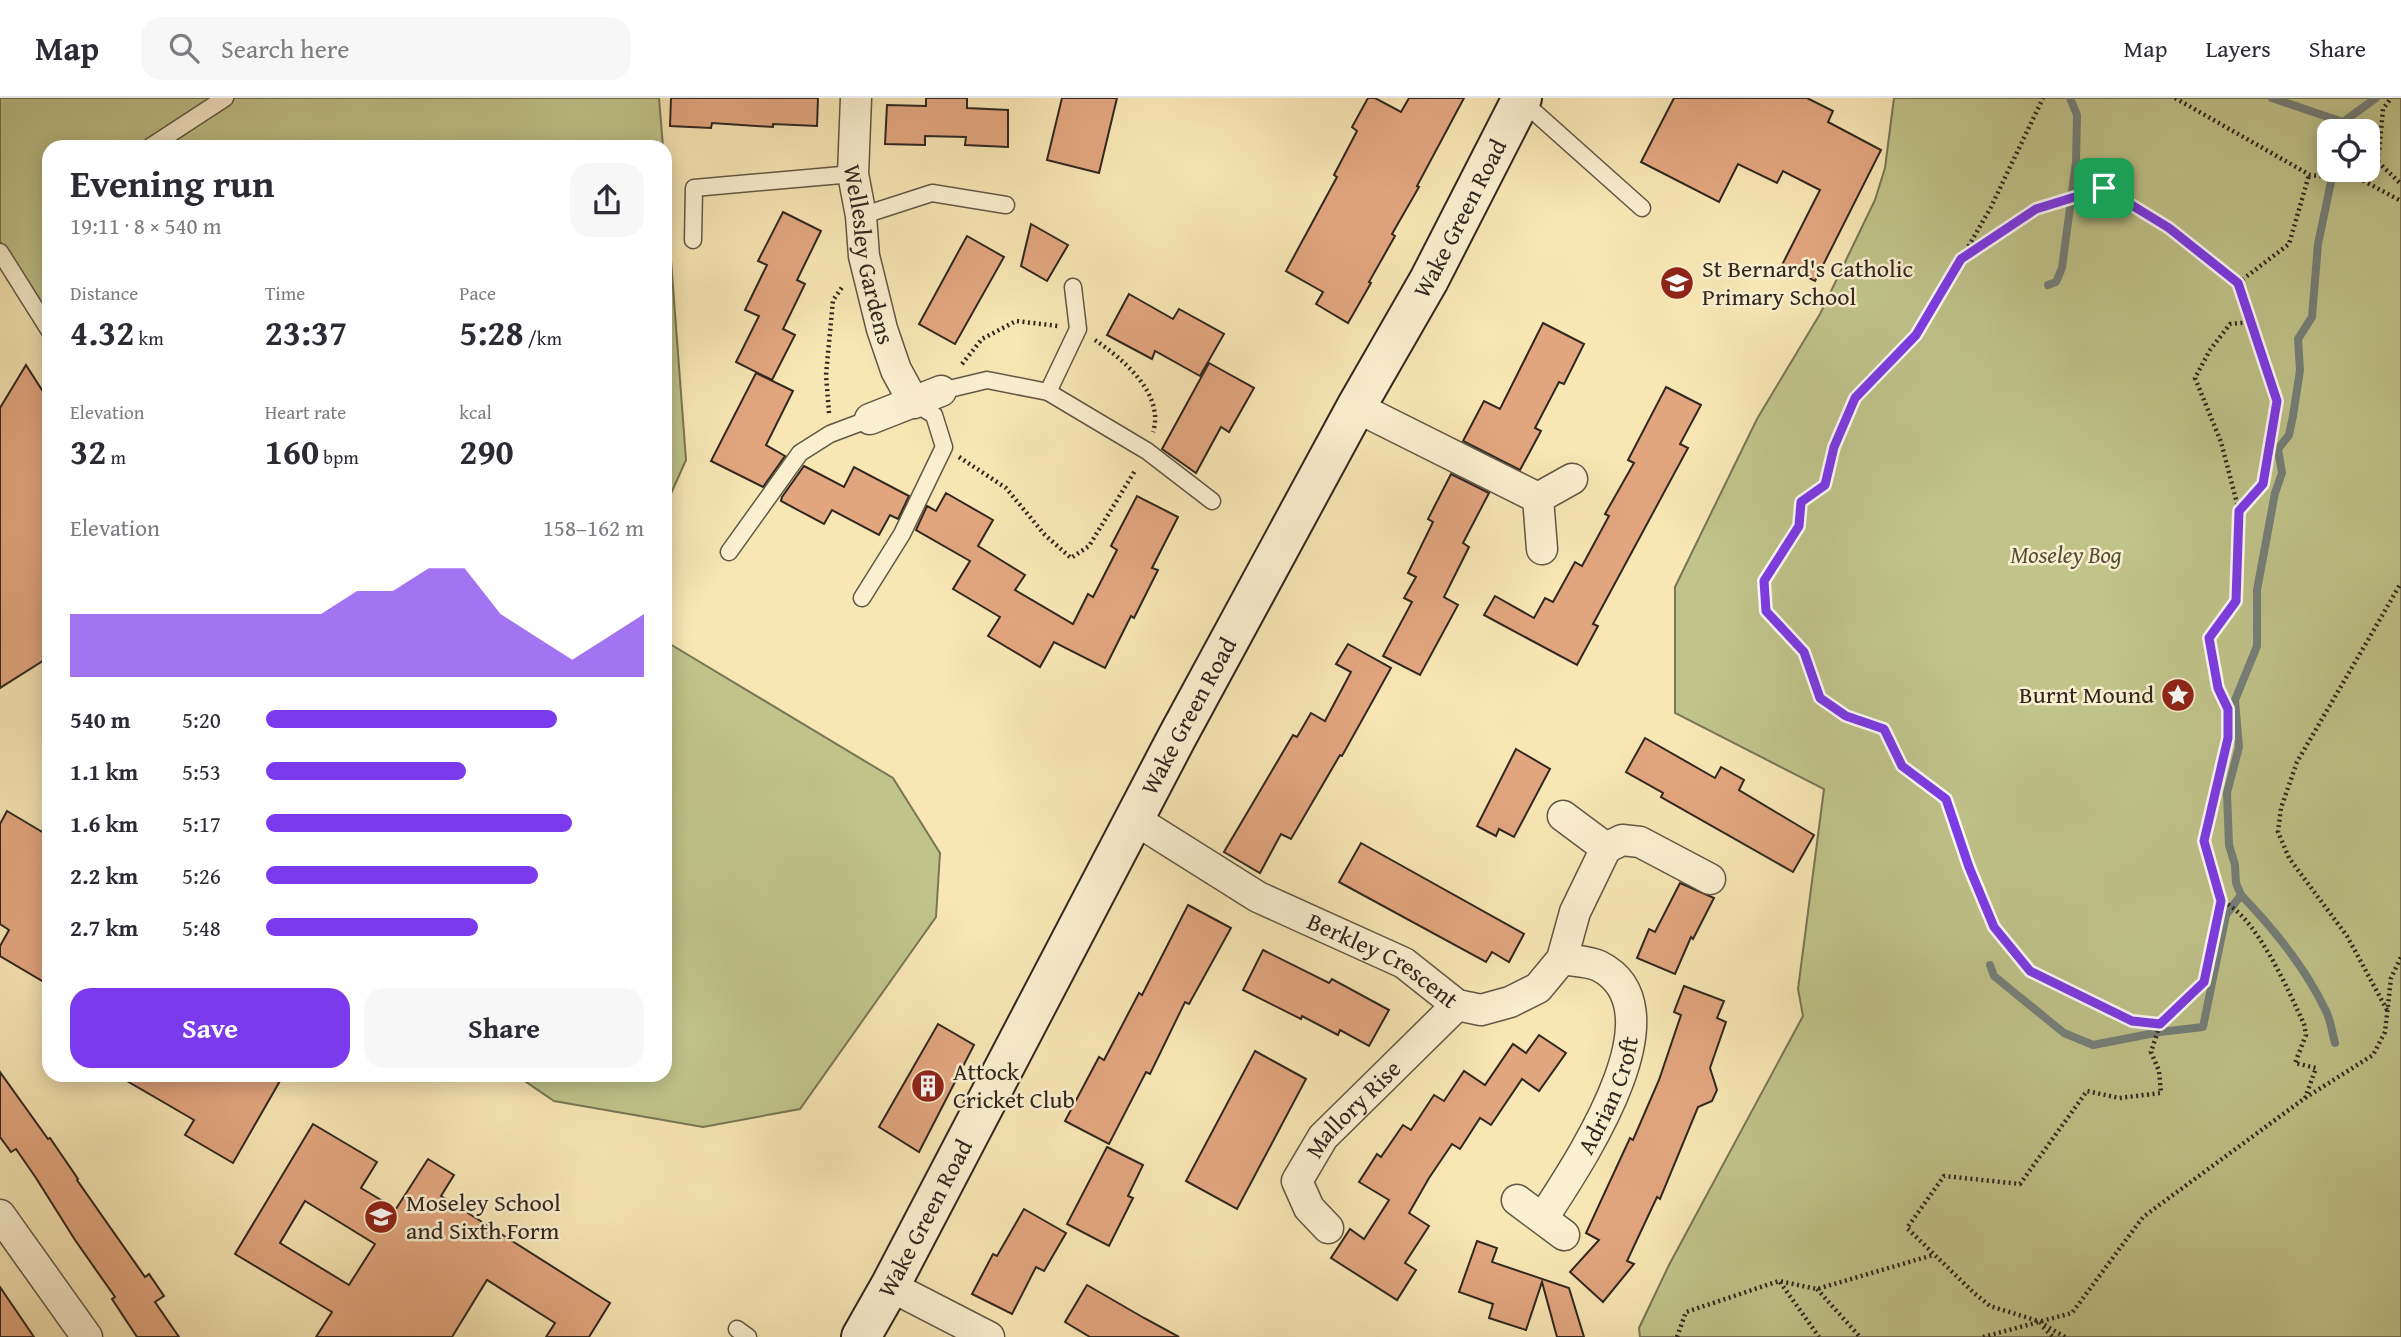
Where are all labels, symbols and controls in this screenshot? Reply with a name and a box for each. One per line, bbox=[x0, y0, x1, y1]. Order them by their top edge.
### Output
search box bbox=[141, 17, 631, 80]
text: Map bbox=[35, 24, 99, 72]
icon: search bbox=[165, 29, 203, 67]
text: Search here bbox=[221, 29, 349, 68]
text: Map bbox=[2124, 31, 2167, 66]
text: Layers bbox=[2205, 31, 2271, 66]
text: Share bbox=[2309, 31, 2366, 66]
map controls bbox=[2317, 119, 2380, 182]
button: locate bbox=[2317, 119, 2380, 182]
street label: Wake Green Road bbox=[1404, 133, 1515, 304]
text: Evening run bbox=[70, 155, 274, 211]
pin bbox=[2074, 158, 2134, 218]
street label: Wellesley Gardens bbox=[835, 161, 904, 349]
button: share bbox=[570, 163, 644, 237]
icon: arrive bbox=[2085, 169, 2123, 207]
text: 19:11 · 8 × 540 m bbox=[70, 209, 222, 242]
place label: St Bernard's Catholic Primary School bbox=[1702, 251, 1914, 314]
school or university icon: St Bernard's Catholic Primary School bbox=[1658, 264, 1696, 302]
text: Distance bbox=[70, 279, 138, 307]
text: Time bbox=[265, 279, 305, 307]
text: Pace bbox=[459, 279, 496, 307]
text: 4.32 bbox=[70, 307, 134, 358]
text: 23:37 bbox=[265, 307, 347, 358]
text: 5:28 bbox=[459, 307, 524, 358]
text: km bbox=[134, 324, 164, 352]
text: /km bbox=[524, 324, 562, 352]
text: Elevation bbox=[70, 398, 144, 426]
text: Heart rate bbox=[265, 398, 346, 426]
text: kcal bbox=[459, 398, 492, 426]
text: 32 bbox=[70, 426, 106, 477]
text: 160 bbox=[265, 426, 319, 477]
text: 290 bbox=[459, 426, 514, 477]
text: m bbox=[106, 443, 126, 471]
text: bpm bbox=[319, 443, 359, 471]
text: Elevation bbox=[70, 511, 160, 544]
text: 158–162 m bbox=[543, 511, 644, 544]
park label: Moseley Bog bbox=[2010, 537, 2122, 572]
street label: Wake Green Road bbox=[1132, 631, 1245, 801]
place icon: Burnt Mound bbox=[2159, 676, 2197, 714]
place label: Burnt Mound bbox=[2019, 677, 2154, 712]
text: 540 m bbox=[70, 703, 131, 736]
text: 5:20 bbox=[182, 703, 221, 736]
text: 1.1 km bbox=[70, 755, 138, 788]
text: 5:53 bbox=[182, 755, 221, 788]
text: 1.6 km bbox=[70, 807, 138, 840]
text: 5:17 bbox=[182, 807, 221, 840]
text: 2.2 km bbox=[70, 859, 138, 892]
text: 5:26 bbox=[182, 859, 221, 892]
street label: Berkley Crescent bbox=[1302, 904, 1467, 1017]
text: 2.7 km bbox=[70, 911, 138, 944]
text: 5:48 bbox=[182, 911, 221, 944]
button: Save bbox=[70, 988, 350, 1068]
button: Share bbox=[364, 988, 644, 1068]
street label: Adrian Croft bbox=[1568, 1033, 1647, 1161]
street label: Mallory Rise bbox=[1296, 1052, 1409, 1164]
place label: Attock Cricket Club bbox=[953, 1054, 1075, 1117]
building icon: Attock Cricket Club bbox=[909, 1067, 947, 1105]
street label: Wake Green Road bbox=[869, 1133, 981, 1304]
place label: Moseley School and Sixth Form bbox=[406, 1185, 561, 1248]
school or university icon: Moseley School and Sixth Form bbox=[362, 1198, 400, 1236]

